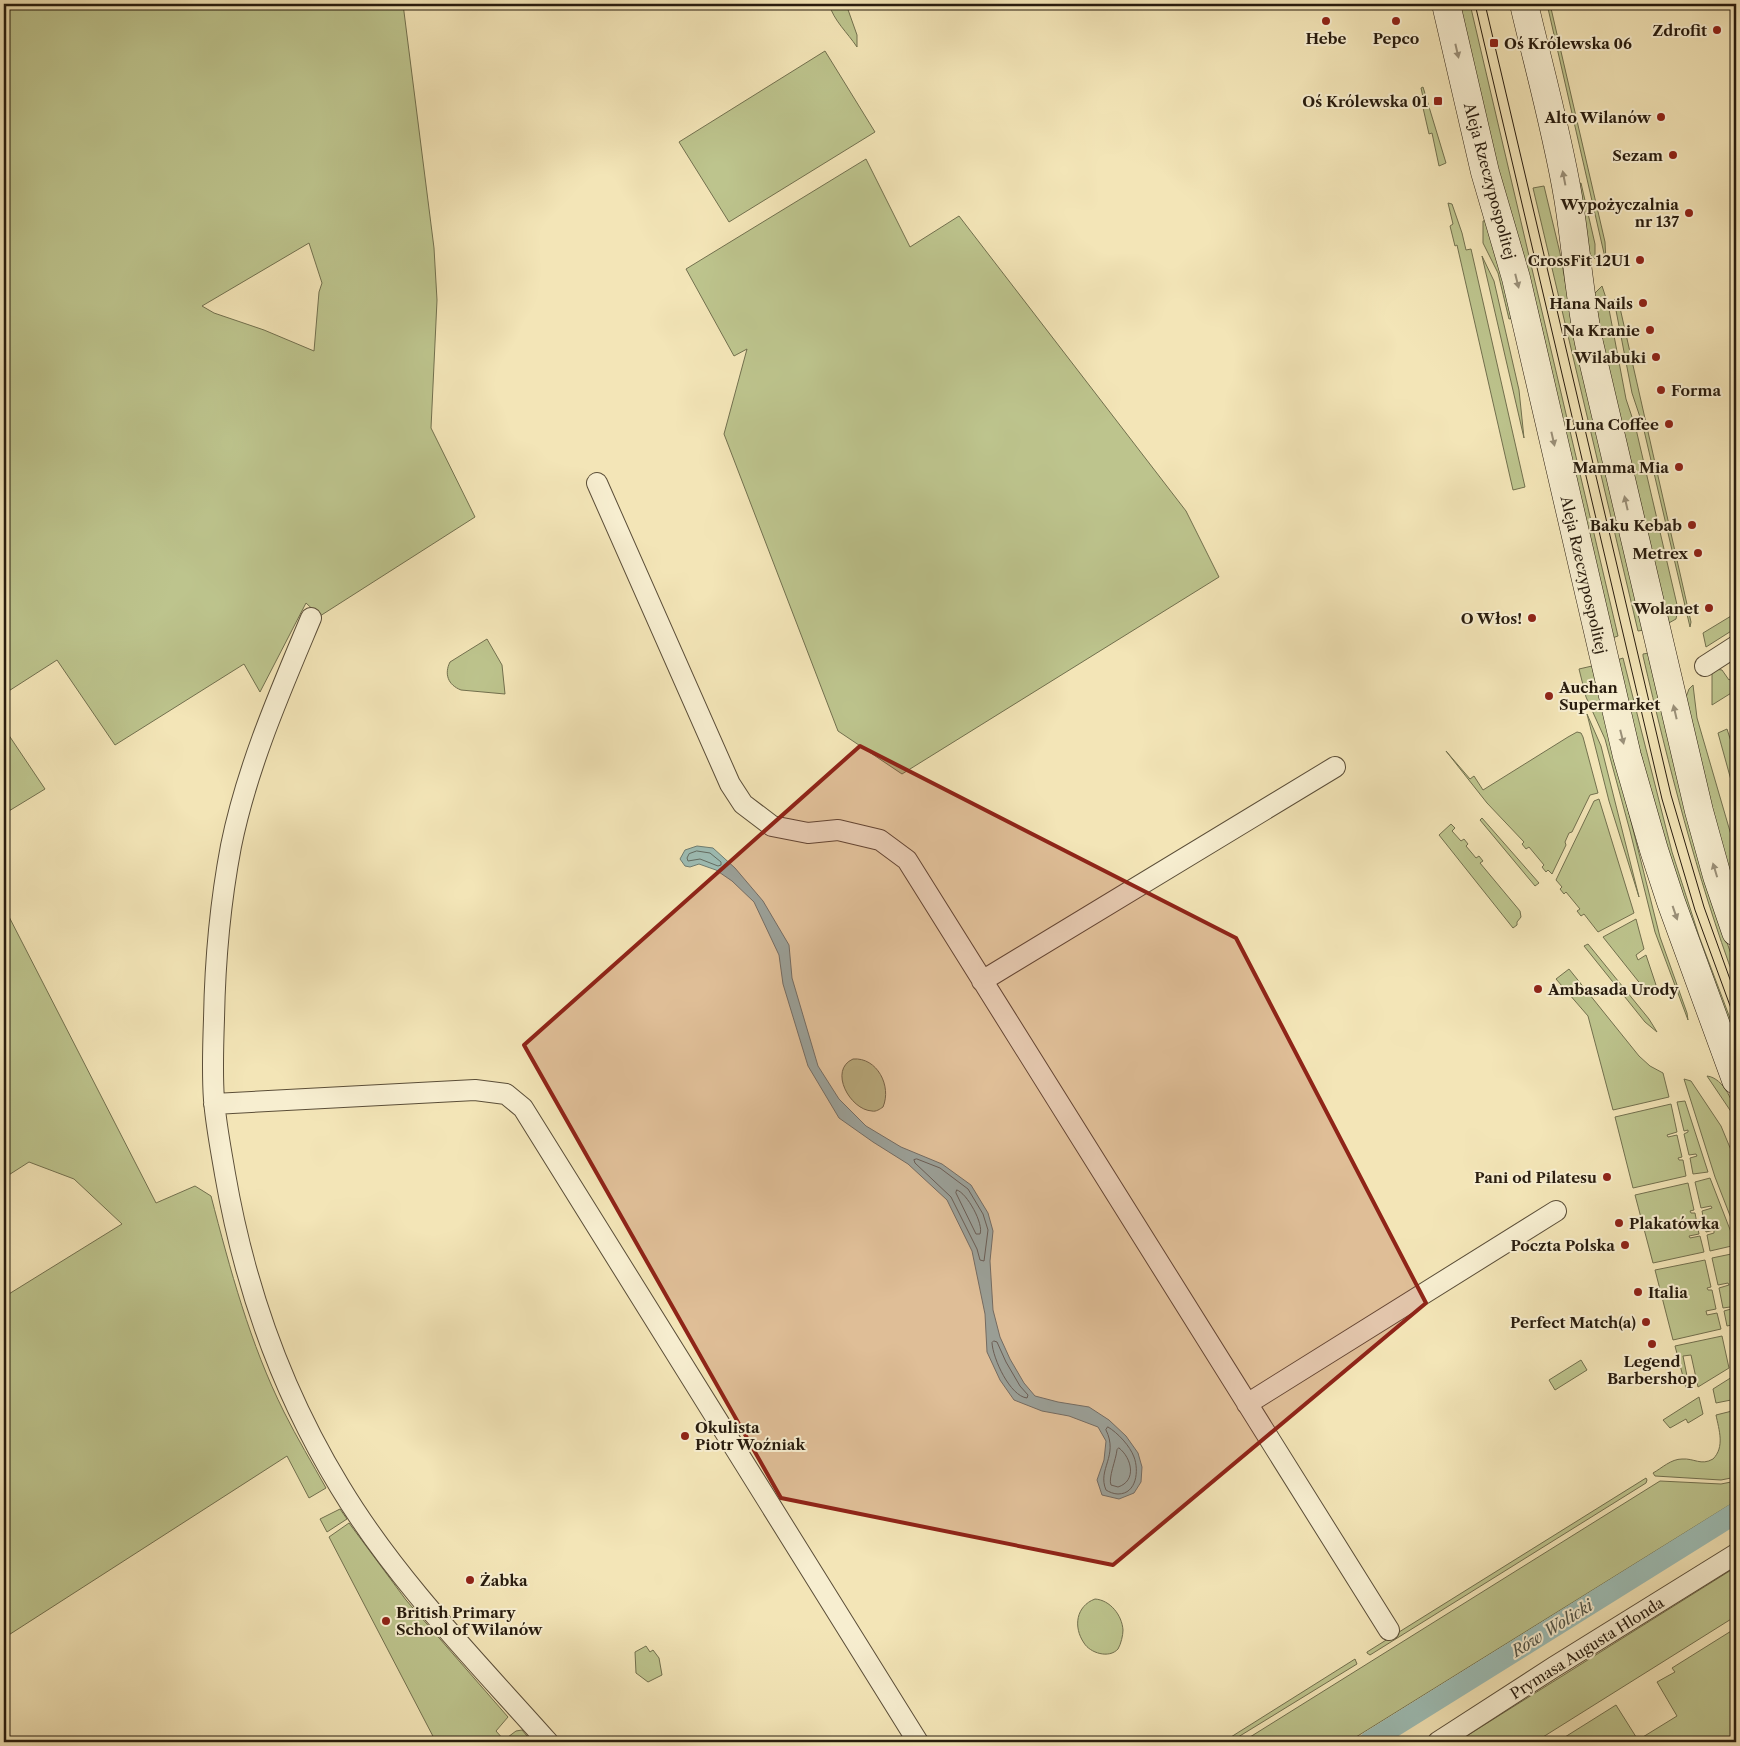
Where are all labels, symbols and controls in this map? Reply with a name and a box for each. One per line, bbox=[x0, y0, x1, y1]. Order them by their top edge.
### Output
marker: Hebe bbox=[1320, 15, 1332, 27]
marker: Pepco bbox=[1390, 15, 1402, 27]
place label: Zdrofit bbox=[1652, 21, 1707, 40]
marker: Zdrofit bbox=[1711, 24, 1723, 36]
place label: Hebe bbox=[1305, 29, 1347, 48]
place label: Pepco bbox=[1373, 29, 1419, 48]
place label: Oś Królewska 06 bbox=[1504, 34, 1632, 53]
marker: Oś Królewska 06 bbox=[1488, 37, 1500, 49]
one-way arrow bbox=[1453, 44, 1461, 59]
place label: Oś Królewska 01 bbox=[1302, 92, 1428, 111]
marker: Oś Królewska 01 bbox=[1432, 95, 1444, 107]
street label: Aleja Rzeczypospolitej bbox=[1460, 100, 1520, 261]
place label: Alto Wilanów bbox=[1543, 108, 1652, 127]
marker: Alto Wilanów bbox=[1655, 111, 1667, 123]
place label: Sezam bbox=[1612, 146, 1663, 165]
marker: Sezam bbox=[1667, 149, 1679, 161]
one-way arrow bbox=[1560, 169, 1568, 185]
place label: Wypożyczalnia nr 137 bbox=[1560, 195, 1679, 231]
marker: Wypożyczalnia nr 137 bbox=[1683, 207, 1695, 219]
place label: CrossFit 12U1 bbox=[1528, 251, 1630, 270]
marker: CrossFit 12U1 bbox=[1634, 254, 1646, 266]
one-way arrow bbox=[1513, 274, 1521, 289]
place label: Hana Nails bbox=[1549, 294, 1633, 313]
marker: Hana Nails bbox=[1637, 297, 1649, 309]
place label: Na Kranie bbox=[1563, 321, 1640, 340]
marker: Na Kranie bbox=[1644, 324, 1656, 336]
place label: Wilabuki bbox=[1573, 348, 1647, 367]
marker: Wilabuki bbox=[1650, 351, 1662, 363]
place label: Forma bbox=[1671, 381, 1721, 400]
marker: Forma bbox=[1655, 384, 1667, 396]
place label: Luna Coffee bbox=[1565, 415, 1659, 434]
marker: Luna Coffee bbox=[1663, 418, 1675, 430]
one-way arrow bbox=[1550, 432, 1558, 448]
place label: Mamma Mia bbox=[1572, 458, 1669, 477]
marker: Mamma Mia bbox=[1673, 461, 1685, 473]
street label: Aleja Rzeczypospolitej bbox=[1556, 493, 1611, 656]
one-way arrow bbox=[1622, 495, 1630, 510]
place label: Baku Kebab bbox=[1590, 516, 1682, 535]
marker: Baku Kebab bbox=[1686, 519, 1698, 531]
place label: Metrex bbox=[1632, 544, 1688, 563]
marker: Metrex bbox=[1692, 547, 1704, 559]
place label: Wolanet bbox=[1633, 599, 1699, 618]
marker: Wolanet bbox=[1703, 602, 1715, 614]
place label: O Włos! bbox=[1461, 609, 1522, 628]
marker: O Włos! bbox=[1526, 612, 1538, 624]
place label: Auchan Supermarket bbox=[1558, 678, 1660, 714]
marker: Auchan Supermarket bbox=[1543, 690, 1555, 702]
one-way arrow bbox=[1671, 705, 1679, 720]
one-way arrow bbox=[1618, 729, 1626, 744]
one-way arrow bbox=[1711, 862, 1719, 877]
one-way arrow bbox=[1671, 906, 1679, 921]
place label: Ambasada Urody bbox=[1547, 980, 1679, 999]
marker: Ambasada Urody bbox=[1532, 983, 1544, 995]
place label: Pani od Pilatesu bbox=[1474, 1168, 1597, 1187]
marker: Pani od Pilatesu bbox=[1601, 1171, 1613, 1183]
place label: Plakatówka bbox=[1629, 1214, 1720, 1233]
marker: Plakatówka bbox=[1613, 1217, 1625, 1229]
place label: Poczta Polska bbox=[1510, 1236, 1615, 1255]
marker: Poczta Polska bbox=[1619, 1239, 1631, 1251]
place label: Italia bbox=[1648, 1283, 1688, 1302]
marker: Italia bbox=[1632, 1286, 1644, 1298]
place label: Perfect Match(a) bbox=[1510, 1313, 1636, 1332]
marker: Perfect Match(a) bbox=[1640, 1316, 1652, 1328]
marker: Legend Barbershop bbox=[1646, 1338, 1658, 1350]
place label: Legend Barbershop bbox=[1607, 1352, 1697, 1388]
place label: Okulista Piotr Woźniak bbox=[695, 1418, 807, 1454]
marker: Okulista Piotr Woźniak bbox=[679, 1430, 691, 1442]
place label: Żabka bbox=[480, 1571, 528, 1590]
marker: Żabka bbox=[464, 1574, 476, 1586]
street label: Prymasa Augusta Hlonda bbox=[1507, 1593, 1668, 1703]
water label: Rów Wolicki bbox=[1506, 1595, 1597, 1662]
place label: British Primary School of Wilanów bbox=[396, 1603, 543, 1639]
marker: British Primary School of Wilanów bbox=[380, 1615, 392, 1627]

